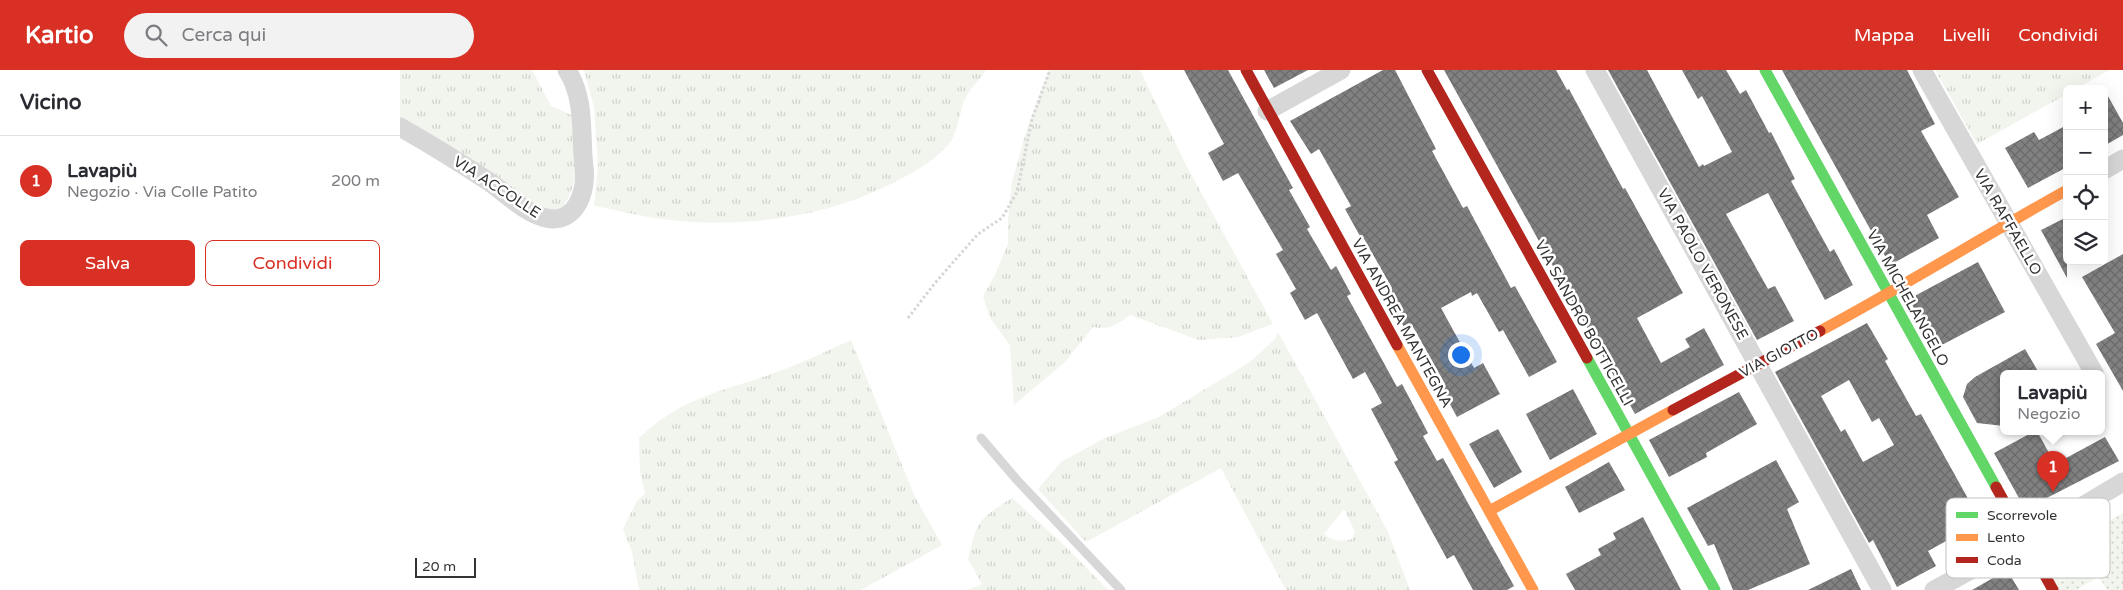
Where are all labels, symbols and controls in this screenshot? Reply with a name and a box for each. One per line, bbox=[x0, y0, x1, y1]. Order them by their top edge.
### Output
search box bbox=[124, 13, 474, 58]
text: Kartio bbox=[25, 21, 94, 50]
icon: search bbox=[142, 21, 170, 49]
text: Cerca qui bbox=[182, 24, 266, 46]
text: Mappa bbox=[1854, 24, 1914, 46]
text: Livelli bbox=[1942, 24, 1990, 46]
text: Condividi bbox=[2018, 24, 2098, 46]
map controls bbox=[2063, 85, 2108, 265]
button: + bbox=[2063, 85, 2108, 130]
text: Vicino bbox=[20, 90, 82, 115]
button: − bbox=[2063, 130, 2108, 175]
street label: VIA ACCOLLE bbox=[450, 152, 544, 222]
text: Lavapiù bbox=[67, 160, 137, 182]
street label: VIA RAFFAELLO bbox=[1970, 166, 2046, 278]
text: 1 bbox=[31, 171, 41, 191]
text: 200 m bbox=[331, 171, 380, 191]
button: locate bbox=[2063, 175, 2108, 220]
text: Negozio · Via Colle Patito bbox=[67, 182, 257, 202]
street label: VIA PAOLO VERONESE bbox=[1654, 185, 1752, 343]
button: layers bbox=[2063, 220, 2108, 265]
street label: VIA MICHELANGELO bbox=[1863, 227, 1953, 369]
street label: VIA ANDREA MANTEGNA bbox=[1348, 235, 1456, 411]
street label: VIA SANDRO BOTTICELLI bbox=[1531, 237, 1637, 409]
button: Salva bbox=[20, 240, 195, 286]
button: Condividi bbox=[205, 240, 380, 286]
street label: VIA GIOTTO bbox=[1736, 325, 1822, 381]
your location bbox=[1448, 342, 1474, 368]
popup bbox=[2000, 370, 2105, 435]
text: Lavapiù bbox=[2017, 382, 2088, 404]
text: Negozio bbox=[2017, 404, 2080, 424]
pin: 1 bbox=[2037, 451, 2069, 492]
legend bbox=[1946, 498, 2110, 578]
text: Scorrevole bbox=[1987, 507, 2057, 524]
text: Lento bbox=[1987, 529, 2025, 546]
text: Coda bbox=[1987, 552, 2022, 569]
scale bar bbox=[415, 555, 476, 578]
text: 20 m bbox=[422, 558, 456, 575]

